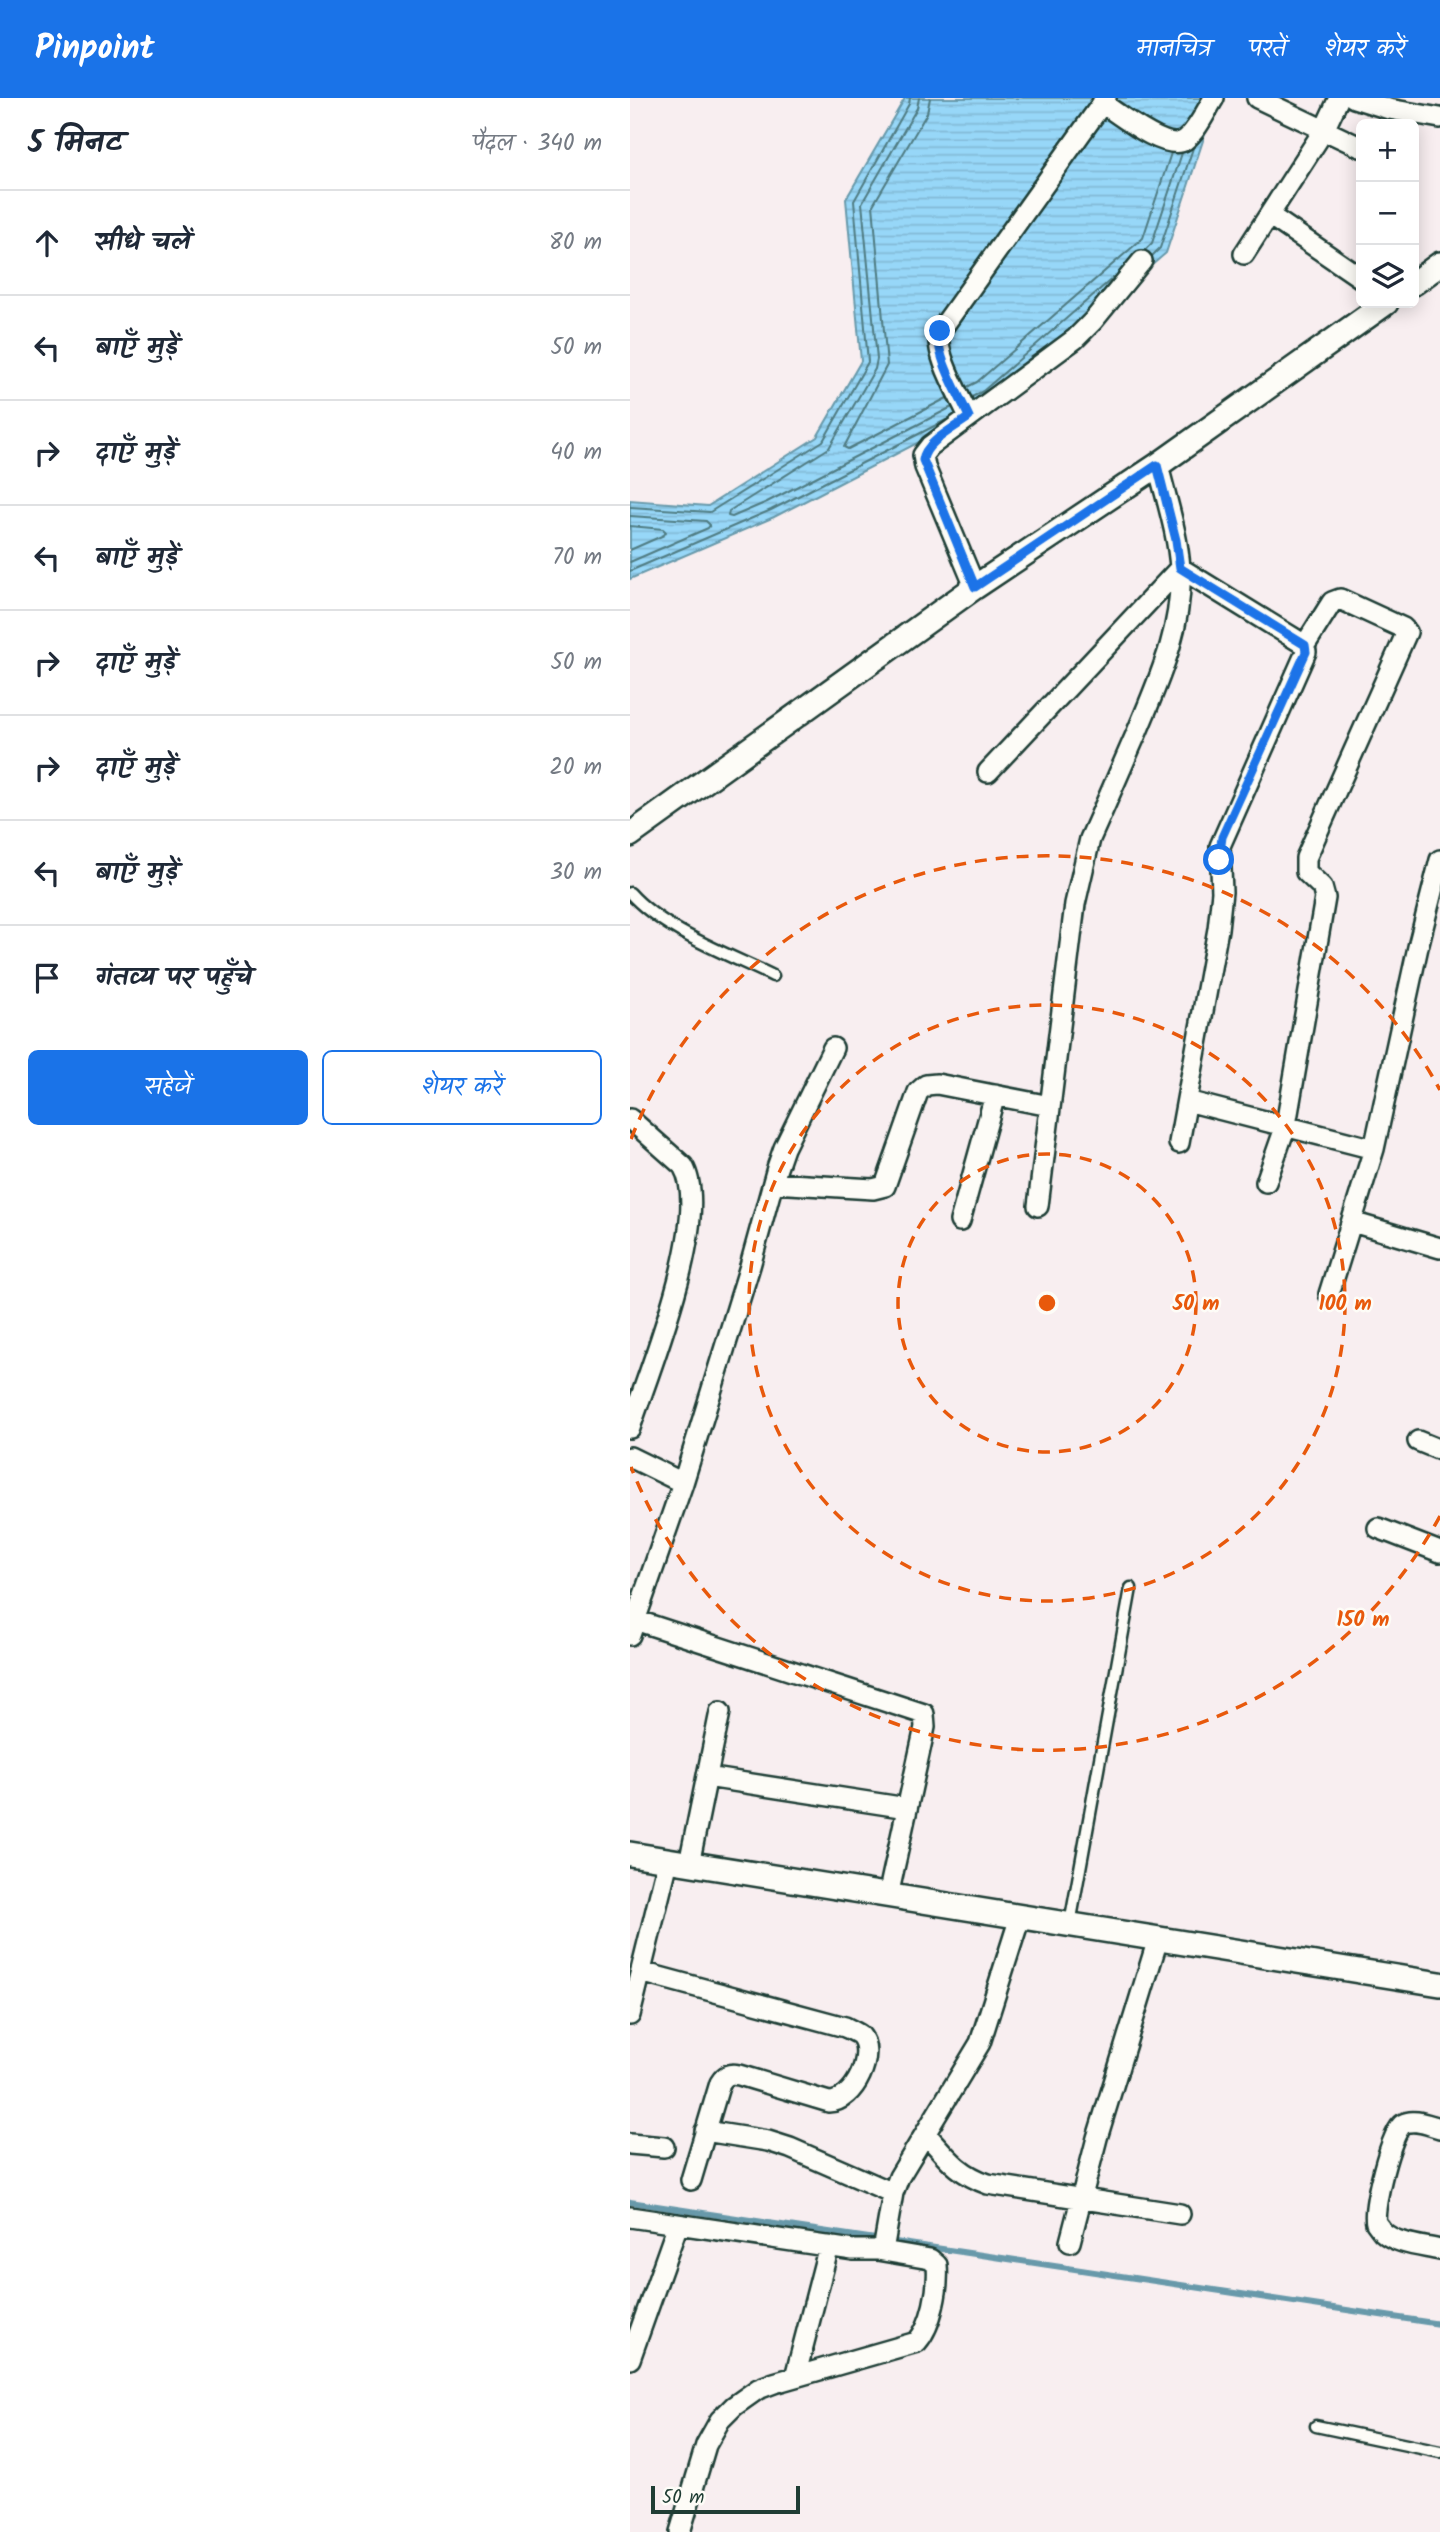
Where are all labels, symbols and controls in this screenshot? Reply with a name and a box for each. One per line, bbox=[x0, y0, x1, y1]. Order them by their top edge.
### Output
text: Pinpoint bbox=[35, 23, 155, 76]
text: मानचित्र bbox=[1136, 30, 1211, 69]
text: परतें bbox=[1249, 30, 1286, 69]
text: शेयर करें bbox=[1324, 30, 1405, 69]
map controls bbox=[1356, 119, 1419, 308]
button: + bbox=[1356, 119, 1419, 182]
text: 5 मिनट bbox=[28, 120, 123, 168]
text: पैदल · 340 m bbox=[472, 126, 602, 162]
button: − bbox=[1356, 182, 1419, 245]
text: सीधे चलें bbox=[95, 222, 191, 264]
icon: ahead bbox=[28, 224, 66, 262]
text: 80 m bbox=[549, 225, 602, 261]
button: layers bbox=[1356, 245, 1419, 308]
route end bbox=[924, 315, 955, 346]
text: बाएँ मुड़ें bbox=[95, 327, 178, 369]
icon: left bbox=[28, 329, 66, 367]
text: 50 m bbox=[551, 330, 602, 366]
text: दाएँ मुड़ें bbox=[95, 432, 176, 474]
icon: right bbox=[28, 434, 66, 472]
text: 40 m bbox=[550, 435, 602, 471]
text: बाएँ मुड़ें bbox=[95, 537, 178, 579]
icon: left bbox=[28, 539, 66, 577]
text: 70 m bbox=[552, 540, 602, 576]
text: दाएँ मुड़ें bbox=[95, 642, 176, 684]
icon: right bbox=[28, 644, 66, 682]
text: 50 m bbox=[551, 645, 602, 681]
text: दाएँ मुड़ें bbox=[95, 747, 176, 789]
icon: right bbox=[28, 749, 66, 787]
text: 20 m bbox=[550, 750, 602, 786]
route start bbox=[1203, 844, 1234, 875]
text: बाएँ मुड़ें bbox=[95, 852, 178, 894]
icon: left bbox=[28, 854, 66, 892]
text: 30 m bbox=[550, 855, 602, 891]
text: गंतव्य पर पहुँचे bbox=[95, 957, 252, 999]
icon: arrive bbox=[28, 959, 66, 997]
button: सहेजें bbox=[28, 1050, 308, 1125]
button: शेयर करें bbox=[322, 1050, 602, 1125]
text: 50 m bbox=[1172, 1288, 1219, 1321]
text: 100 m bbox=[1318, 1288, 1372, 1321]
centre of rings bbox=[1035, 1291, 1059, 1315]
text: 150 m bbox=[1336, 1604, 1390, 1637]
scale bar bbox=[651, 2483, 800, 2515]
text: 50 m bbox=[662, 2483, 704, 2513]

